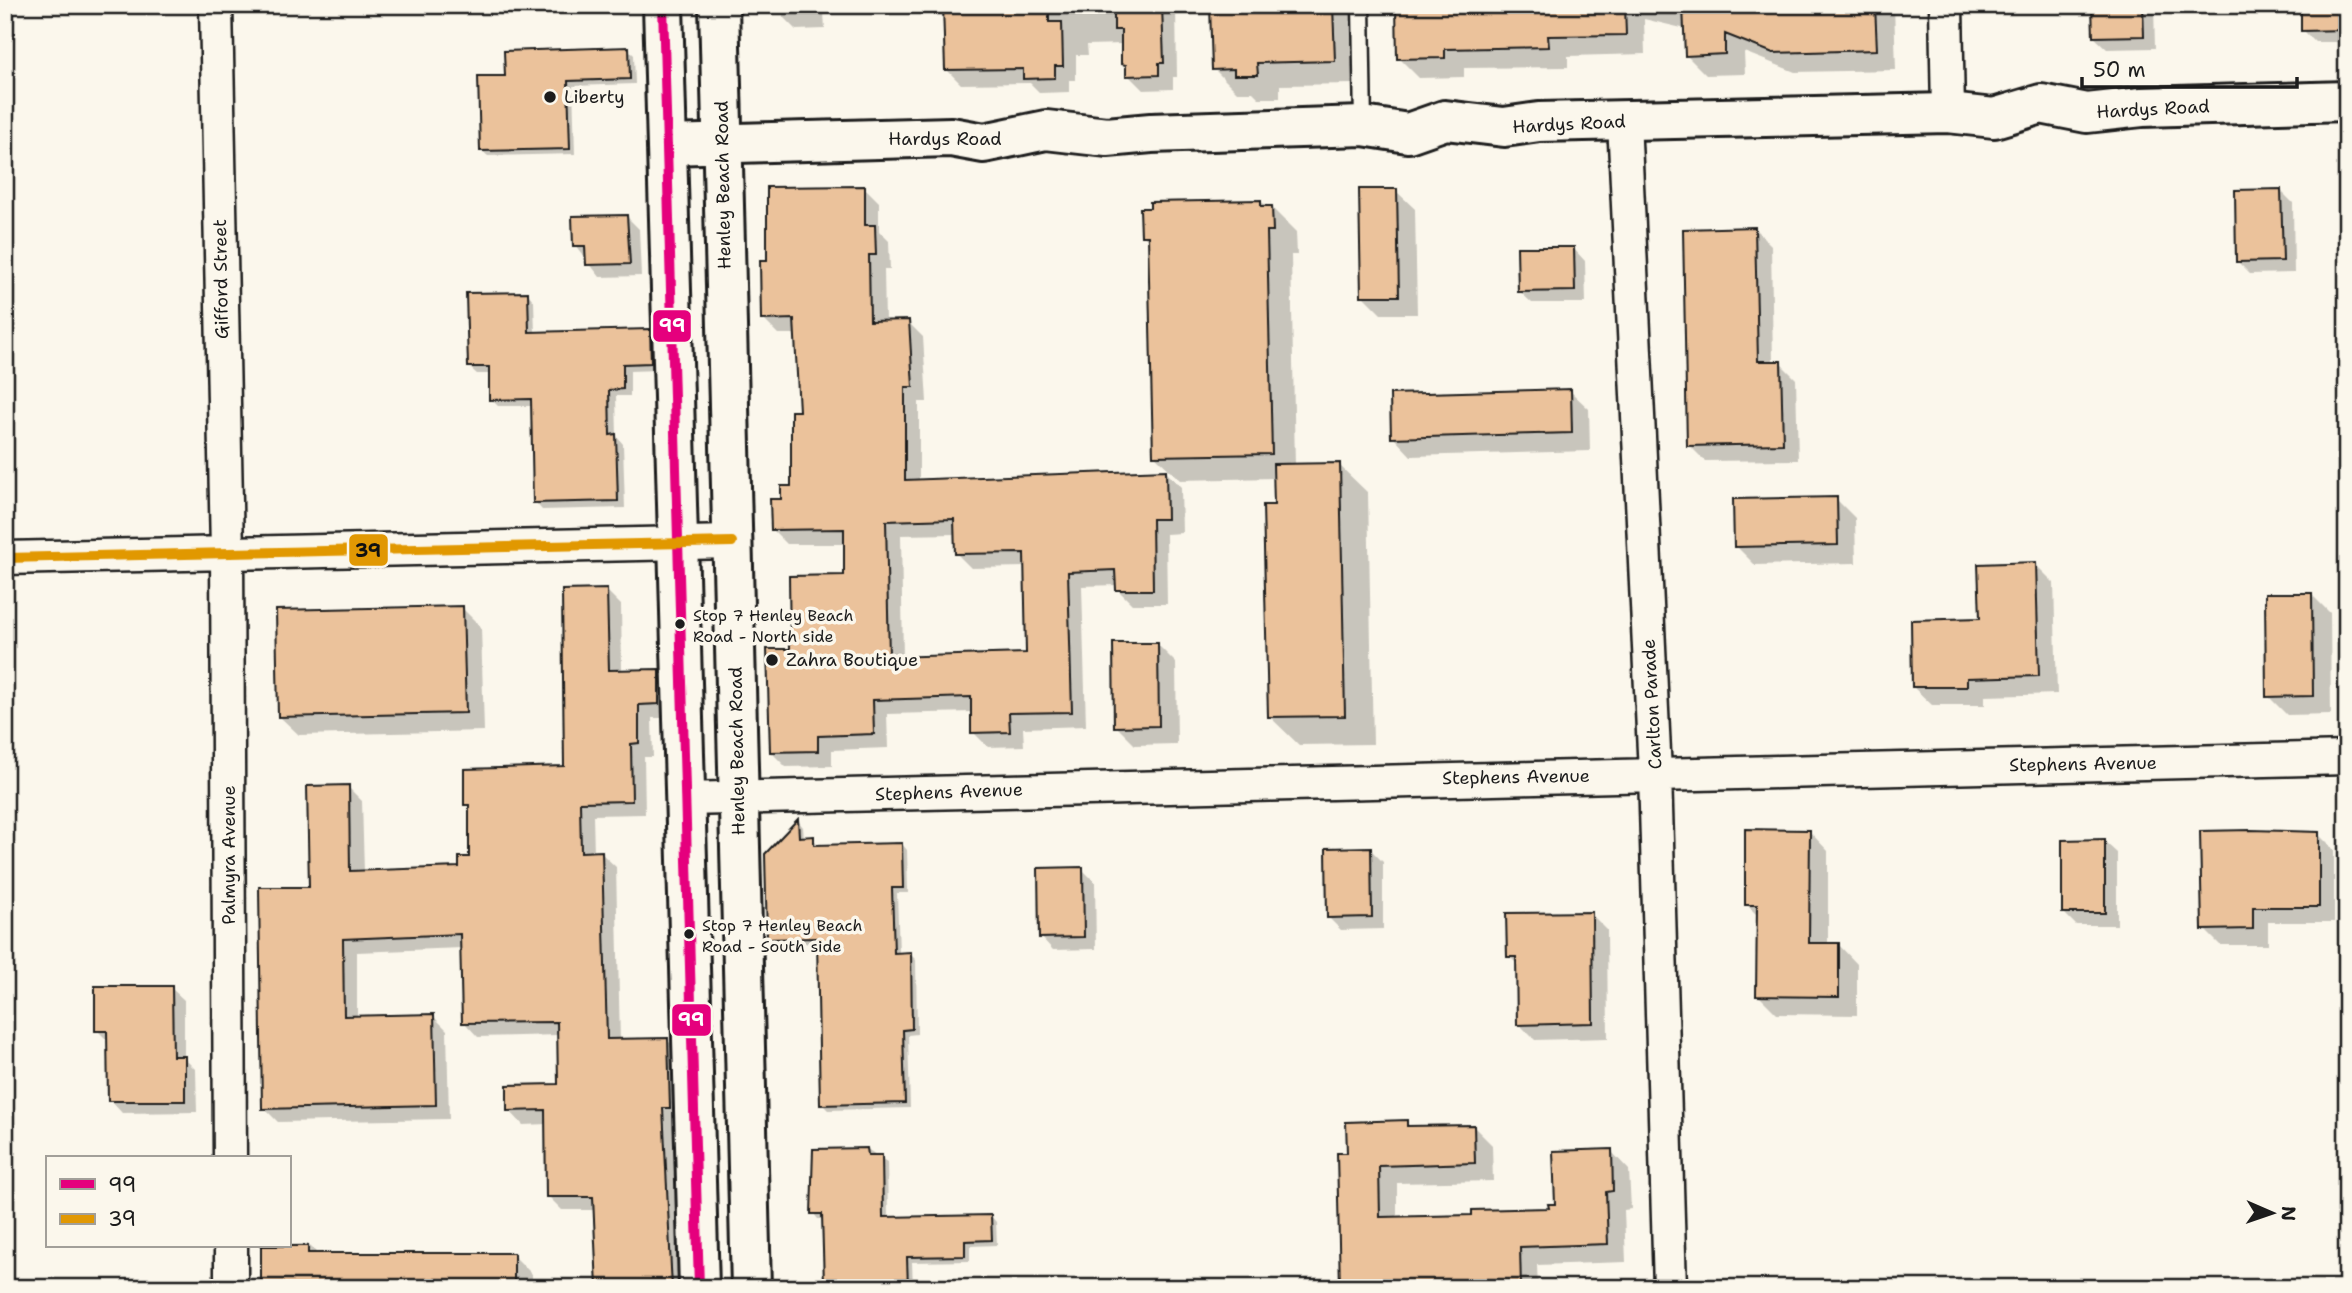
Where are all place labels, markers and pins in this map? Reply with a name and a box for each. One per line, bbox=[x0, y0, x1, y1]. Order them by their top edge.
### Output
place label: Liberty bbox=[564, 85, 625, 109]
marker: Liberty bbox=[542, 89, 558, 105]
place label: Stop 7 Henley Beach Road - North side bbox=[693, 605, 853, 647]
marker: Stop 7 Henley Beach Road - North side bbox=[673, 617, 687, 631]
place label: Zahra Boutique bbox=[786, 648, 918, 672]
marker: Zahra Boutique bbox=[764, 652, 780, 668]
place label: Stop 7 Henley Beach Road - South side bbox=[702, 915, 862, 957]
marker: Stop 7 Henley Beach Road - South side bbox=[682, 927, 696, 941]

